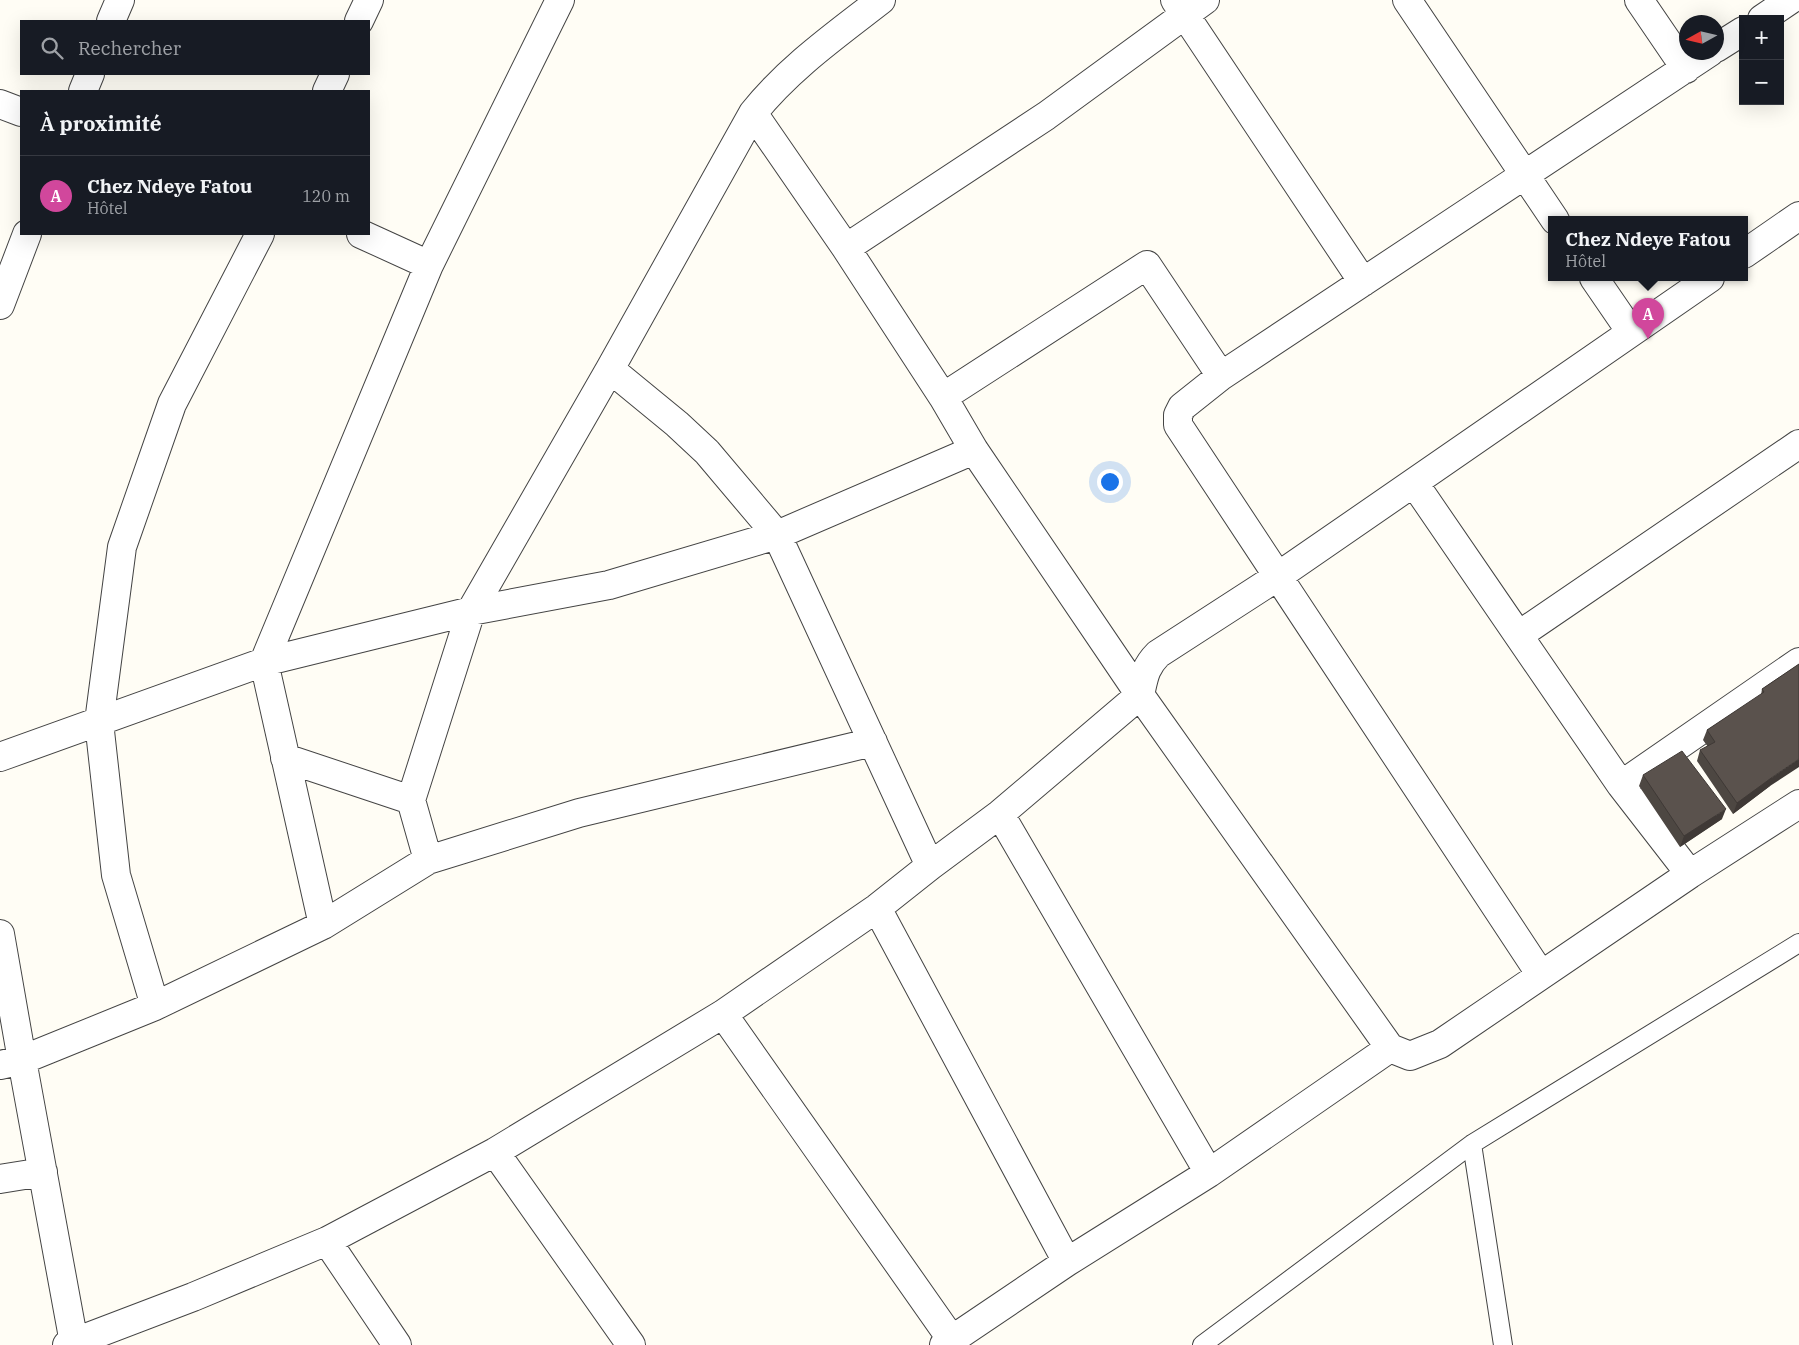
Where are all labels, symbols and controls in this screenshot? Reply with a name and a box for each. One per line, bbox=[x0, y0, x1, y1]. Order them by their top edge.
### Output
north arrow bbox=[1679, 15, 1724, 60]
map controls bbox=[1739, 15, 1784, 105]
button: + bbox=[1739, 15, 1784, 60]
search box bbox=[20, 20, 370, 75]
icon: search bbox=[38, 34, 66, 62]
text: Rechercher bbox=[78, 36, 181, 60]
button: − bbox=[1739, 60, 1784, 105]
text: À proximité bbox=[40, 109, 162, 137]
text: Chez Ndeye Fatou bbox=[87, 174, 252, 198]
text: A bbox=[50, 186, 62, 206]
text: 120 m bbox=[302, 186, 350, 206]
text: Hôtel bbox=[87, 198, 128, 218]
popup bbox=[1548, 216, 1748, 281]
text: Chez Ndeye Fatou bbox=[1565, 227, 1731, 251]
text: Hôtel bbox=[1565, 251, 1606, 271]
pin: A bbox=[1632, 298, 1664, 339]
your location bbox=[1097, 469, 1123, 495]

